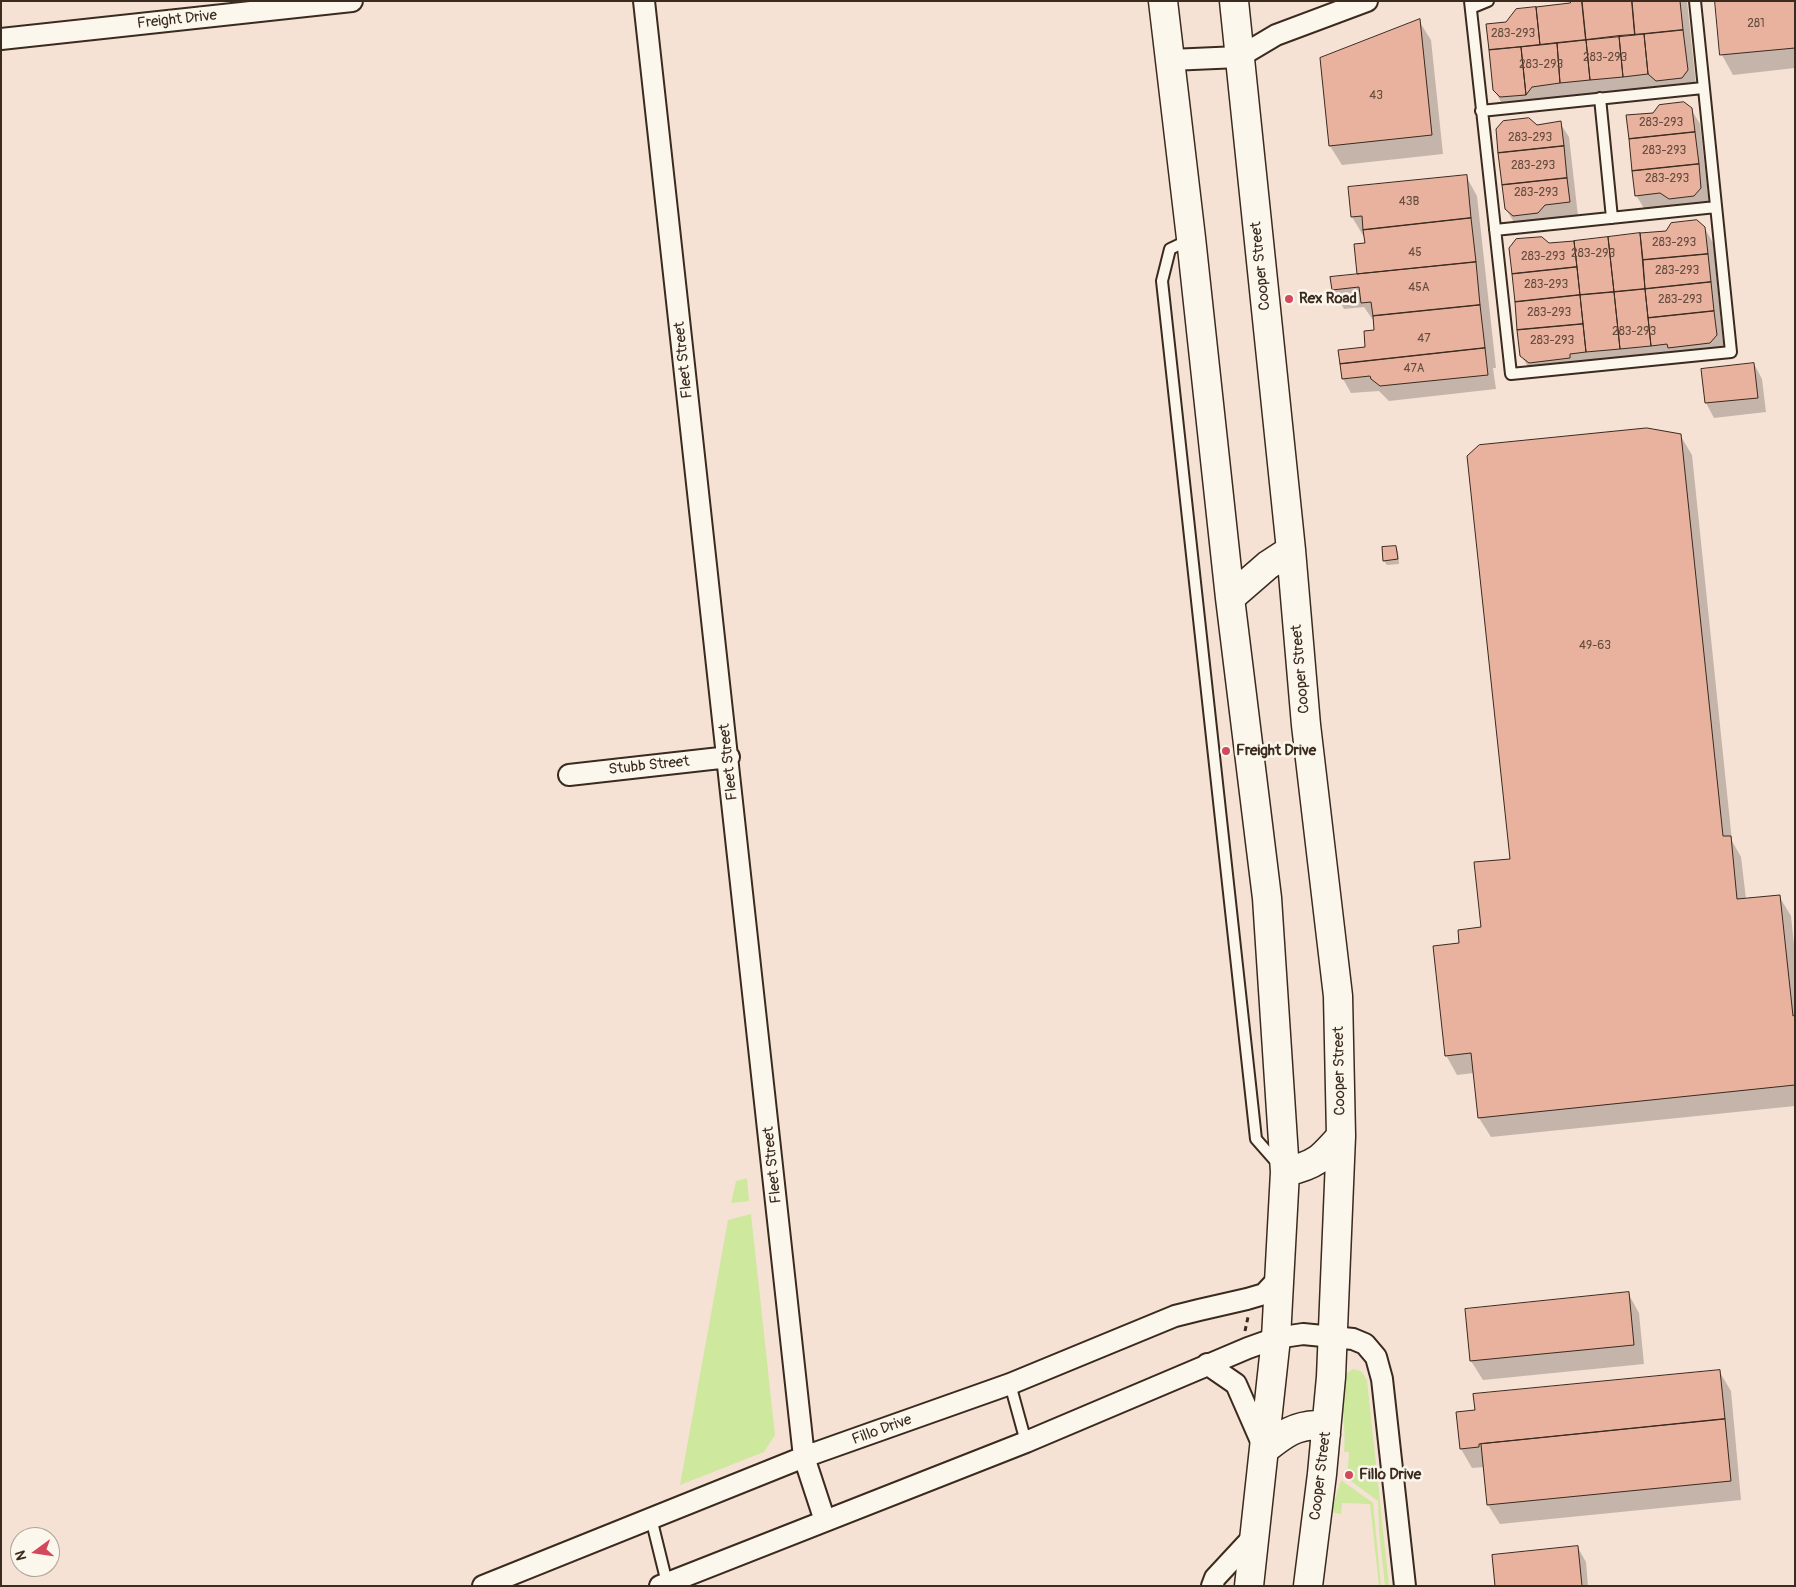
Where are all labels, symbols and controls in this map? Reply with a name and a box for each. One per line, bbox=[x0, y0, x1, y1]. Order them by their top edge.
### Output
street label: Freight Drive bbox=[136, 7, 218, 33]
house number: 281 bbox=[1747, 17, 1765, 31]
house number: 283-293 bbox=[1491, 27, 1535, 41]
house number: 283-293 bbox=[1583, 51, 1627, 65]
house number: 283-293 bbox=[1519, 58, 1563, 72]
house number: 43 bbox=[1369, 89, 1383, 103]
house number: 283-293 bbox=[1639, 116, 1683, 130]
house number: 283-293 bbox=[1508, 131, 1552, 145]
house number: 283-293 bbox=[1642, 144, 1686, 158]
house number: 283-293 bbox=[1511, 159, 1555, 173]
house number: 283-293 bbox=[1645, 172, 1689, 186]
house number: 283-293 bbox=[1514, 186, 1558, 200]
house number: 43B bbox=[1399, 195, 1419, 209]
street label: Cooper Street bbox=[1247, 221, 1275, 311]
house number: 283-293 bbox=[1652, 236, 1696, 250]
house number: 45 bbox=[1408, 246, 1422, 260]
house number: 283-293 bbox=[1571, 247, 1615, 261]
house number: 283-293 bbox=[1521, 250, 1565, 264]
house number: 283-293 bbox=[1655, 264, 1699, 278]
house number: 283-293 bbox=[1524, 278, 1568, 292]
house number: 45A bbox=[1408, 281, 1430, 295]
place label: Rex Road bbox=[1299, 290, 1357, 308]
marker: Rex Road bbox=[1283, 293, 1295, 305]
house number: 283-293 bbox=[1658, 293, 1702, 307]
house number: 283-293 bbox=[1527, 306, 1571, 320]
street label: Fleet Street bbox=[671, 321, 697, 399]
house number: 283-293 bbox=[1612, 325, 1656, 339]
house number: 47 bbox=[1417, 332, 1431, 346]
house number: 283-293 bbox=[1530, 334, 1574, 348]
house number: 47A bbox=[1403, 362, 1425, 376]
street label: Cooper Street bbox=[1288, 624, 1314, 714]
house number: 49-63 bbox=[1579, 639, 1611, 653]
street label: Fleet Street bbox=[716, 723, 742, 801]
place label: Freight Drive bbox=[1236, 742, 1316, 760]
marker: Freight Drive bbox=[1220, 745, 1232, 757]
street label: Stubb Street bbox=[608, 753, 690, 779]
street label: Cooper Street bbox=[1330, 1026, 1350, 1116]
street label: Fleet Street bbox=[760, 1126, 786, 1204]
street label: Fillo Drive bbox=[850, 1411, 914, 1449]
street label: Cooper Street bbox=[1307, 1431, 1335, 1521]
place label: Fillo Drive bbox=[1359, 1466, 1421, 1484]
marker: Fillo Drive bbox=[1343, 1469, 1355, 1481]
north arrow bbox=[10, 1527, 60, 1577]
text: N bbox=[12, 1549, 30, 1562]

